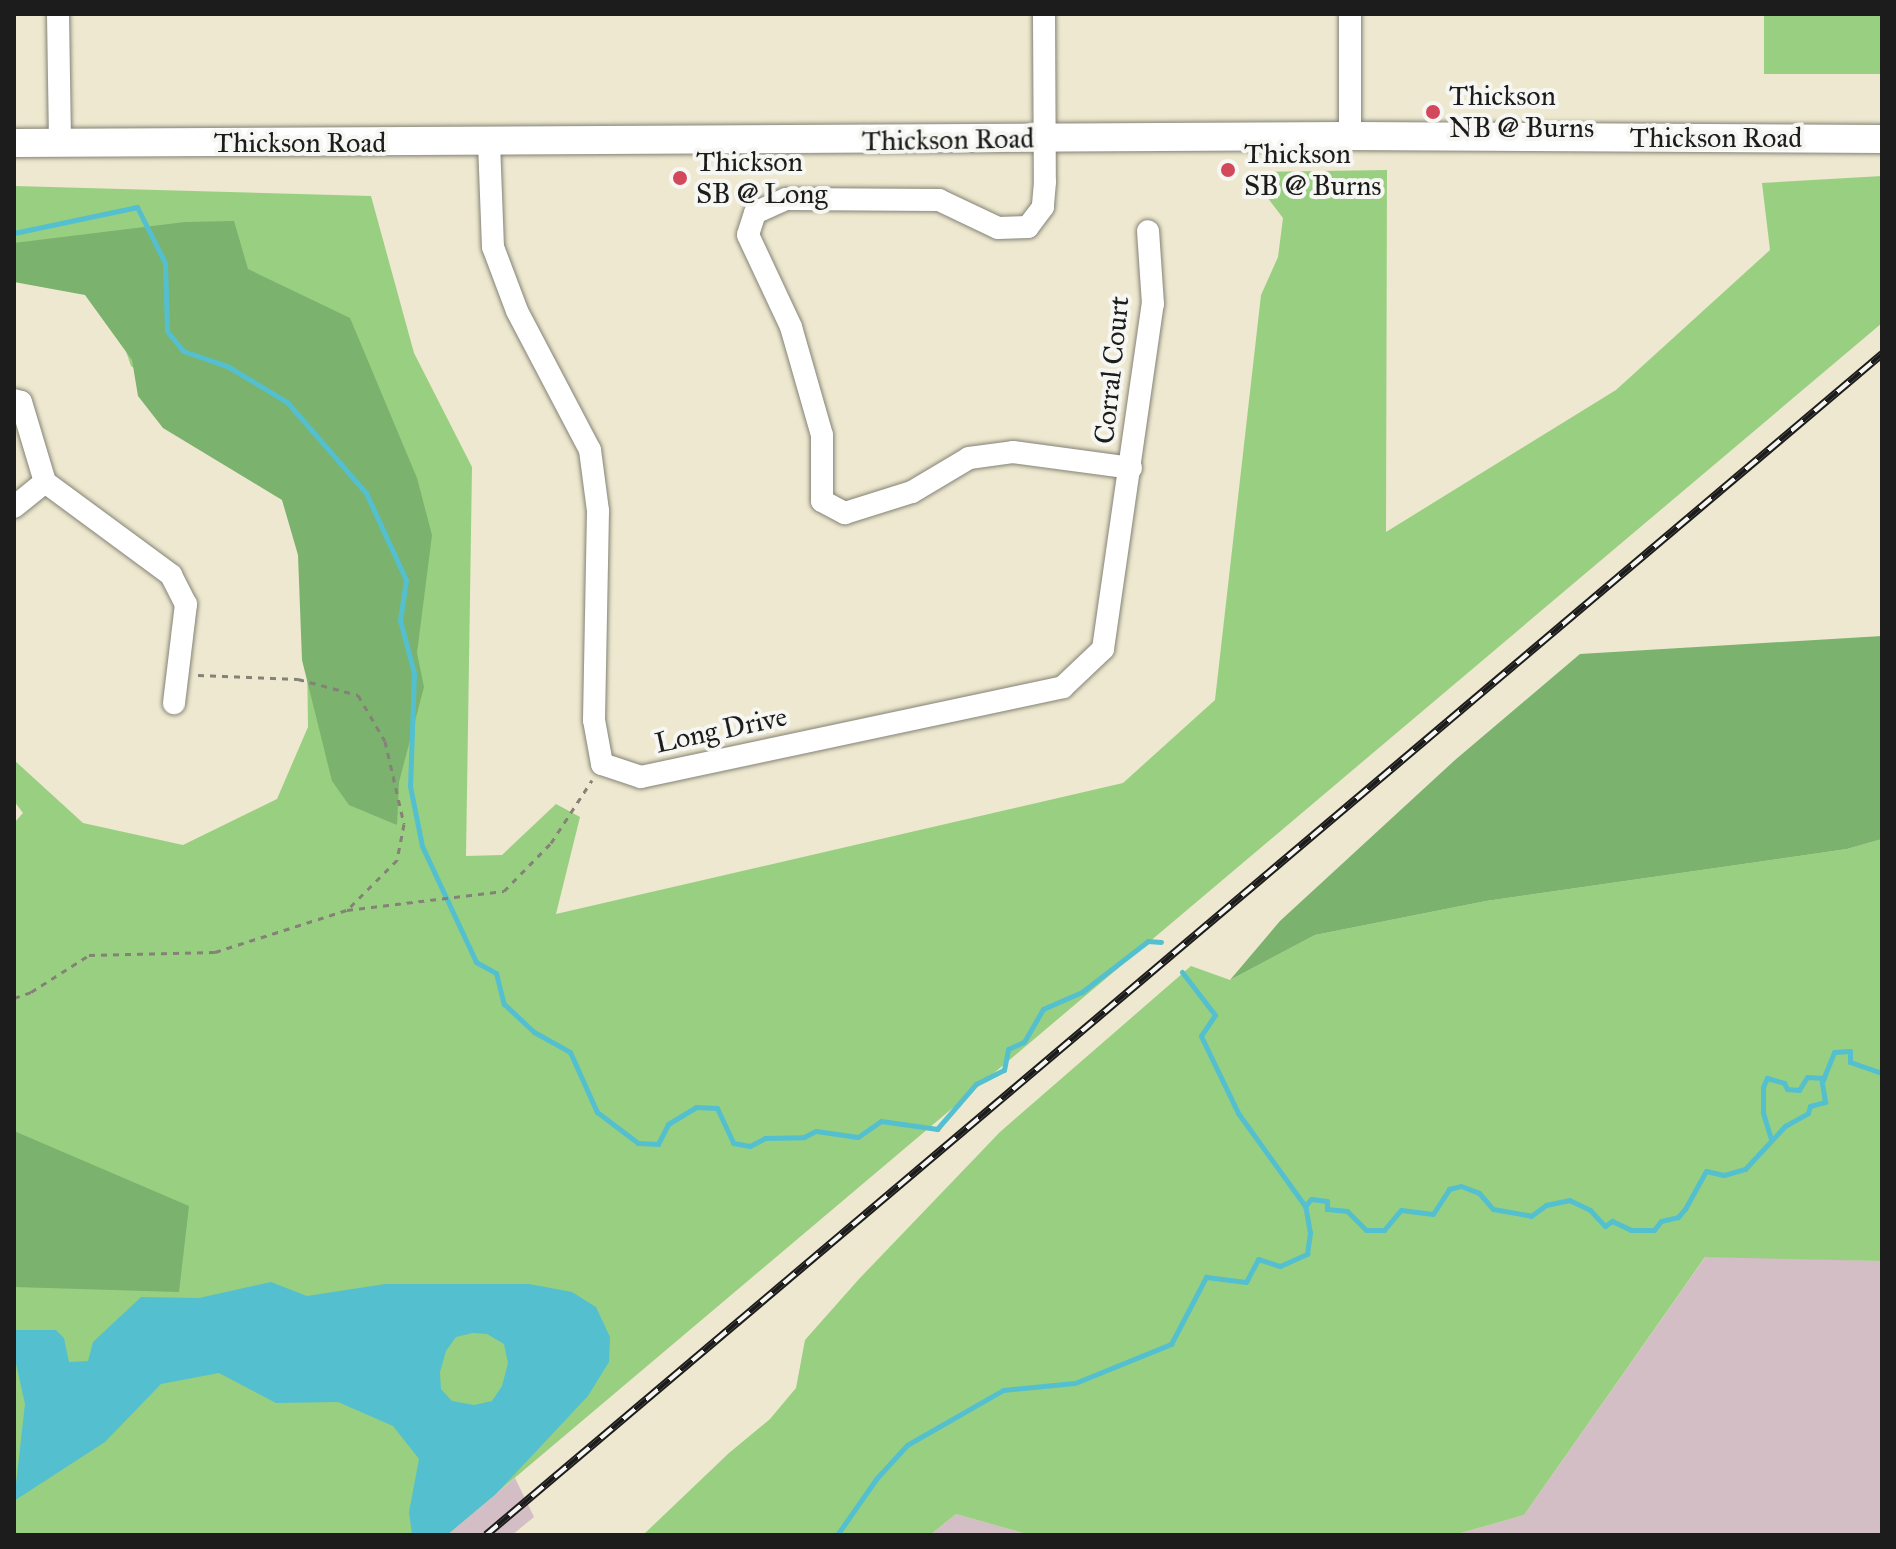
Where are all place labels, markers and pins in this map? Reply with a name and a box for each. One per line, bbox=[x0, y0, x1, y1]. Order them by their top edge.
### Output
place label: Thickson NB @ Burns bbox=[1449, 79, 1594, 145]
marker: Thickson NB @ Burns bbox=[1424, 103, 1442, 121]
place label: Thickson SB @ Burns bbox=[1244, 137, 1382, 203]
place label: Thickson SB @ Long bbox=[696, 145, 827, 211]
marker: Thickson SB @ Burns bbox=[1219, 161, 1237, 179]
marker: Thickson SB @ Long bbox=[671, 169, 689, 187]

